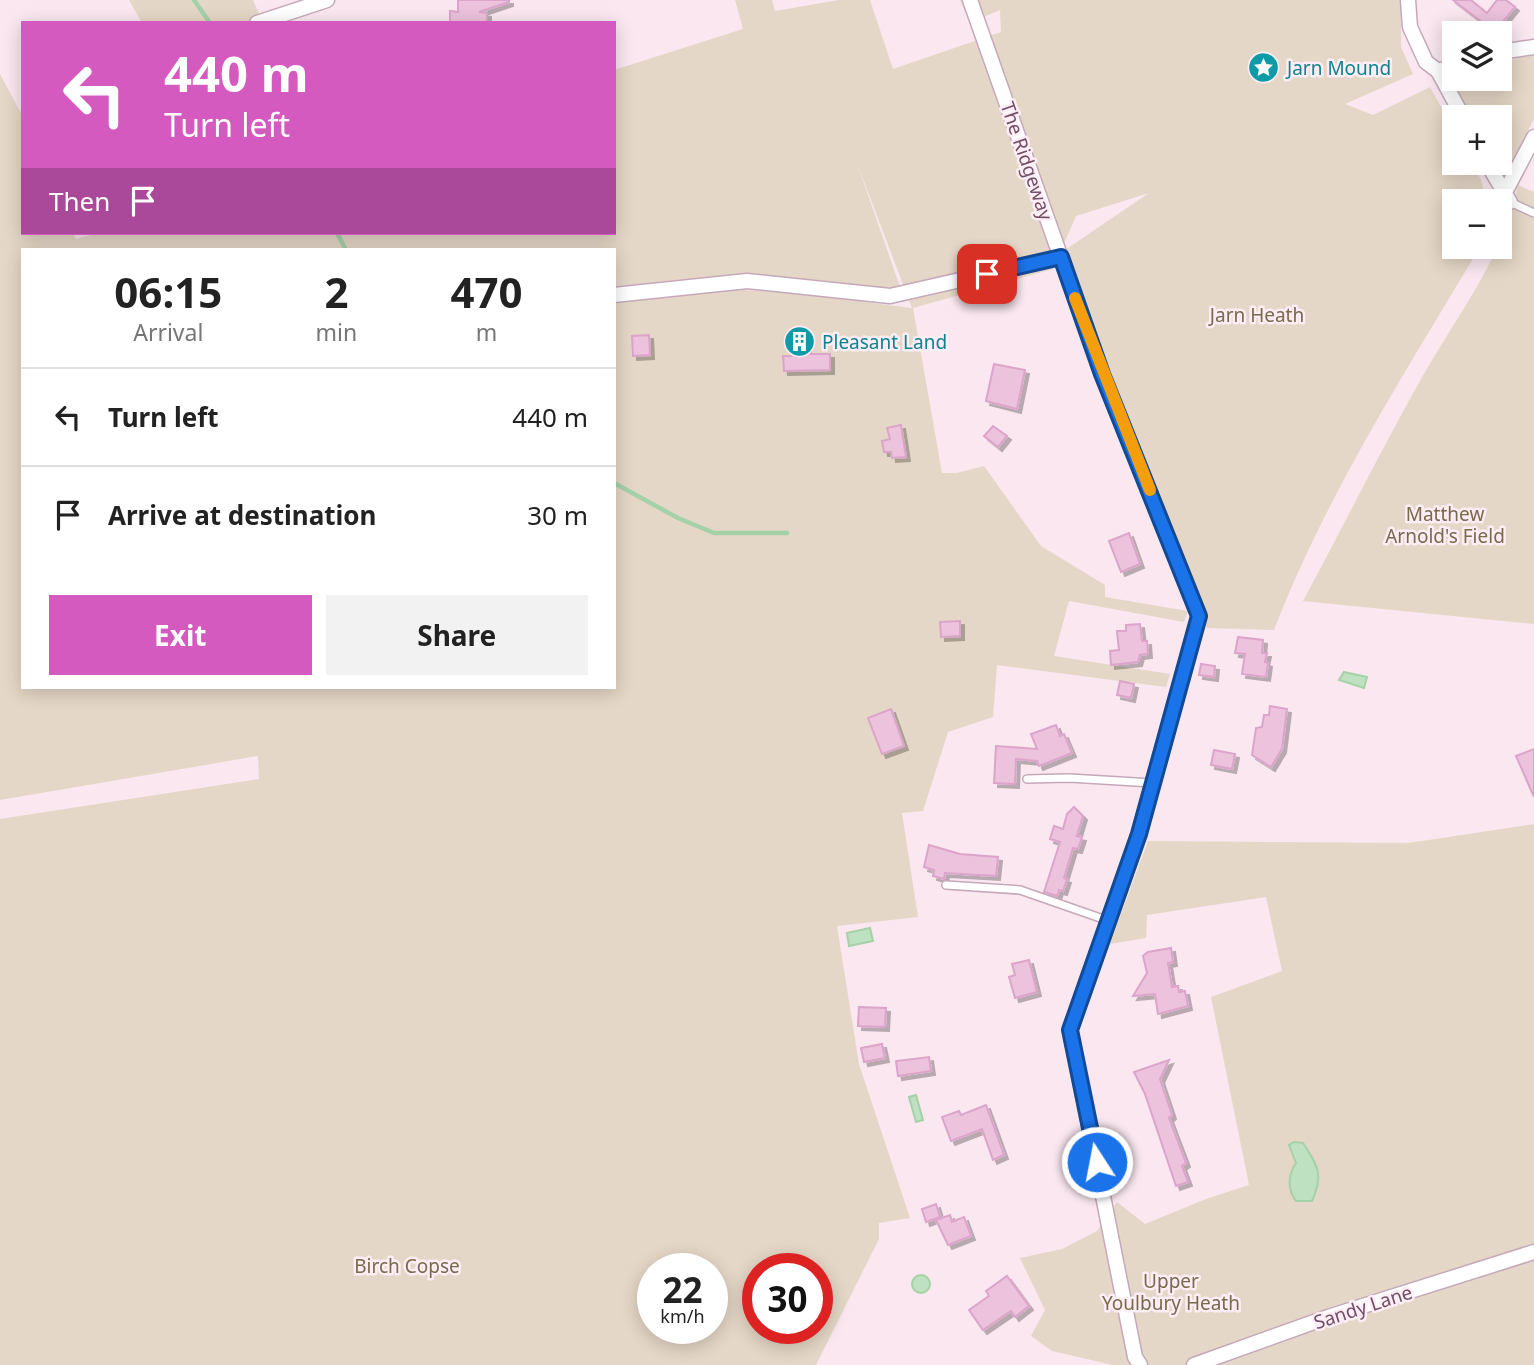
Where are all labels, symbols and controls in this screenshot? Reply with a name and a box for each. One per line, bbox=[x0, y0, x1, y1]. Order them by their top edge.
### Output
map controls bbox=[1442, 21, 1512, 259]
button: layers bbox=[1442, 21, 1512, 91]
text: 440 m bbox=[164, 40, 309, 106]
icon: left bbox=[49, 49, 140, 140]
place icon: Jarn Mound bbox=[1247, 51, 1281, 85]
place label: Jarn Mound bbox=[1285, 55, 1391, 81]
street label: The Ridgeway bbox=[995, 98, 1060, 224]
text: Turn left bbox=[164, 103, 290, 146]
button: + bbox=[1442, 105, 1512, 175]
icon: arrive bbox=[124, 182, 162, 220]
text: Then bbox=[49, 183, 110, 219]
button: − bbox=[1442, 189, 1512, 259]
pin bbox=[957, 244, 1017, 304]
icon: arrive bbox=[968, 255, 1006, 293]
text: 06:15 bbox=[114, 263, 222, 320]
text: 2 bbox=[324, 263, 348, 320]
text: 470 bbox=[451, 263, 523, 320]
park label: Jarn Heath bbox=[1208, 302, 1304, 328]
text: Arrival bbox=[133, 316, 203, 348]
text: min bbox=[316, 316, 357, 348]
text: m bbox=[476, 316, 497, 348]
building icon: Pleasant Land bbox=[782, 325, 816, 359]
place label: Pleasant Land bbox=[822, 329, 947, 355]
icon: left bbox=[49, 398, 87, 436]
text: Turn left bbox=[108, 399, 219, 435]
text: 440 m bbox=[512, 399, 588, 435]
icon: arrive bbox=[49, 496, 87, 534]
text: Arrive at destination bbox=[108, 497, 377, 533]
text: 30 m bbox=[527, 497, 588, 533]
park label: Matthew Arnold's Field bbox=[1385, 501, 1505, 549]
button: Exit bbox=[49, 595, 312, 675]
button: Share bbox=[326, 595, 588, 675]
position arrow bbox=[1060, 1125, 1134, 1199]
park label: Birch Copse bbox=[354, 1253, 460, 1279]
speed limit sign: 30 bbox=[742, 1253, 833, 1344]
text: 22 bbox=[662, 1266, 703, 1313]
park label: Upper Youlbury Heath bbox=[1102, 1268, 1240, 1316]
street label: Sandy Lane bbox=[1310, 1279, 1416, 1335]
text: km/h bbox=[660, 1304, 705, 1328]

